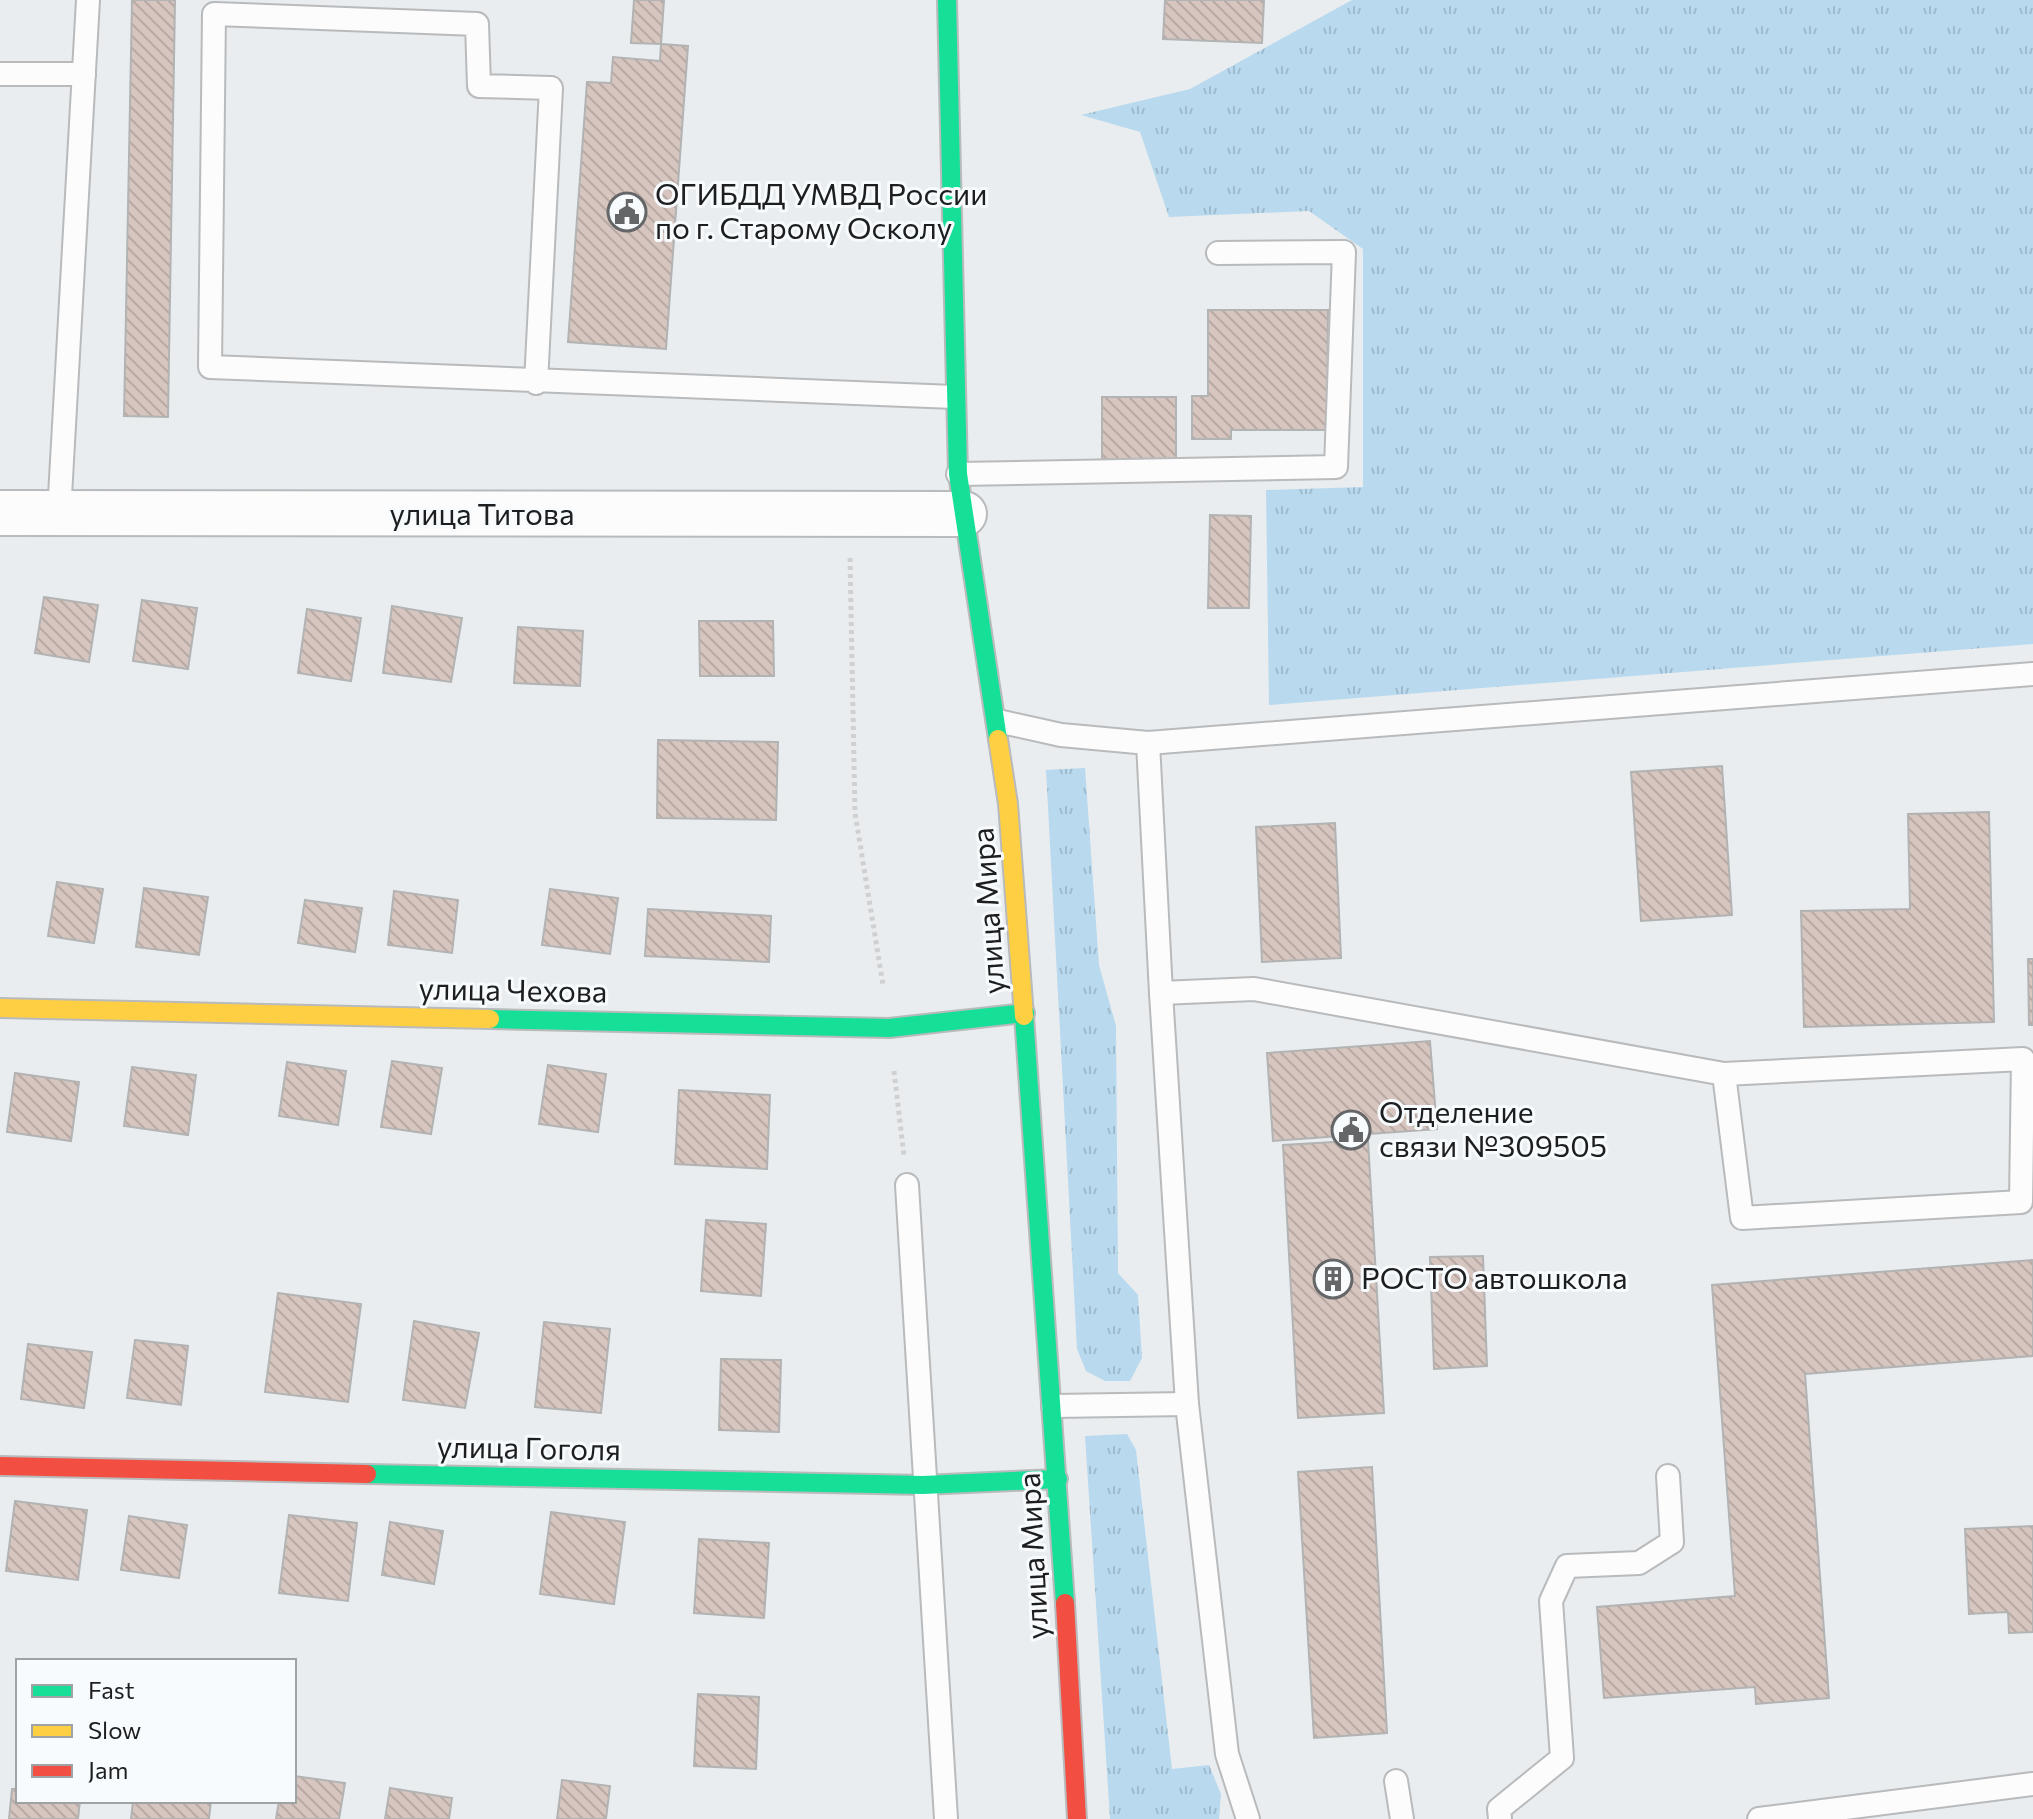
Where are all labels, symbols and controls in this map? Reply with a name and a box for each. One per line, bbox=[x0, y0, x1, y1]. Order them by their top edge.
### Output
place label: ОГИБДД УМВД России по г. Старому Осколу bbox=[655, 174, 988, 245]
public building icon: ОГИБДД УМВД России по г. Старому Осколу bbox=[606, 191, 648, 233]
street label: улица Титова bbox=[389, 494, 575, 531]
street label: улица Мира bbox=[962, 827, 1011, 996]
street label: улица Чехова bbox=[418, 968, 608, 1009]
place label: Отделение связи №309505 bbox=[1379, 1092, 1607, 1163]
public building icon: Отделение связи №309505 bbox=[1330, 1109, 1372, 1151]
building icon: РОСТО автошкола bbox=[1312, 1258, 1354, 1300]
place label: РОСТО автошкола bbox=[1361, 1258, 1628, 1295]
street label: улица Гоголя bbox=[437, 1426, 621, 1467]
street label: улица Мира bbox=[1009, 1472, 1054, 1640]
legend bbox=[16, 1659, 296, 1803]
text: Fast bbox=[88, 1675, 135, 1704]
text: Slow bbox=[88, 1715, 141, 1744]
text: Jam bbox=[88, 1755, 128, 1784]

